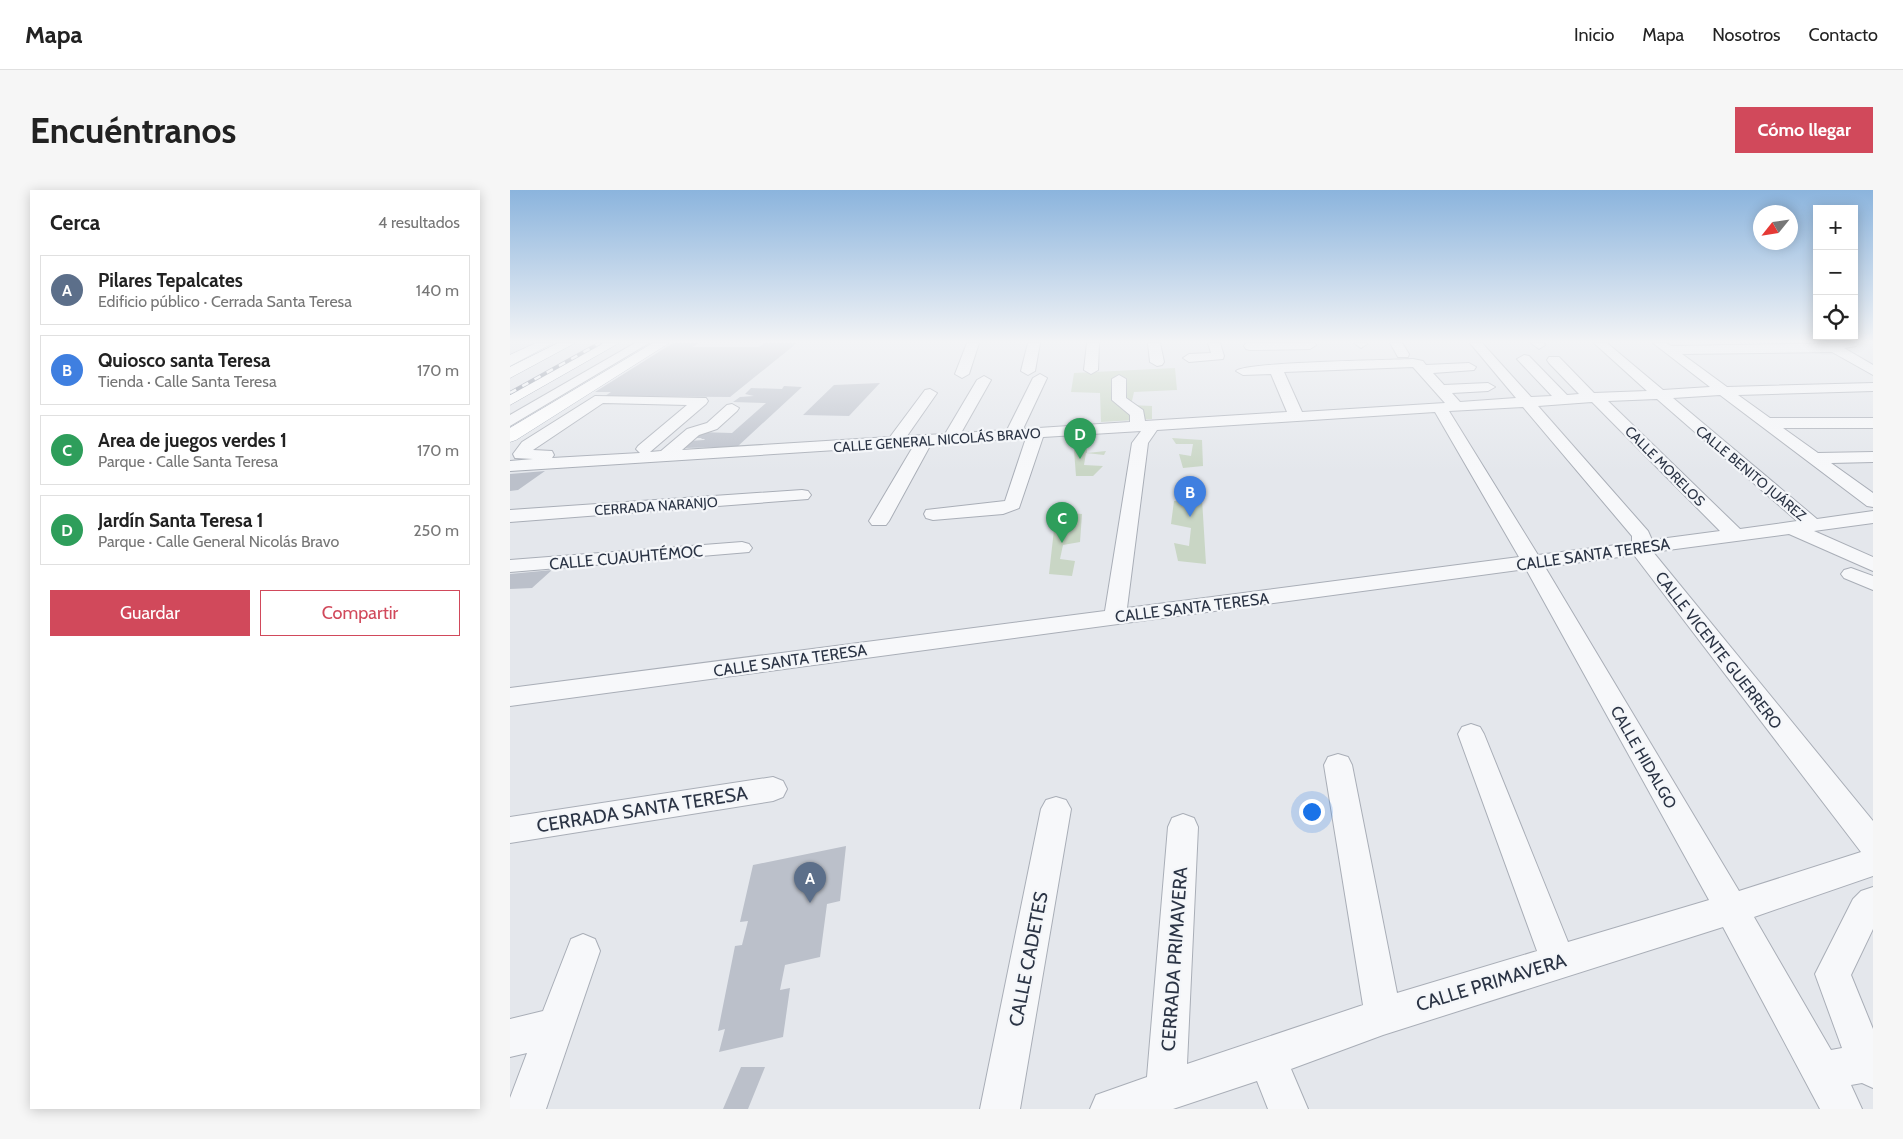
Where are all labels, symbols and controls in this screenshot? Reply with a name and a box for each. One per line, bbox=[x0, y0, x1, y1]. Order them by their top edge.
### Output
text: Mapa bbox=[25, 20, 82, 49]
text: Inicio bbox=[1574, 24, 1614, 46]
text: Mapa bbox=[1642, 24, 1684, 46]
text: Nosotros bbox=[1712, 24, 1781, 46]
text: Contacto bbox=[1809, 24, 1878, 46]
button: Cómo llegar bbox=[1735, 107, 1873, 153]
text: Encuéntranos bbox=[30, 109, 236, 152]
north arrow bbox=[1753, 205, 1798, 250]
map controls bbox=[1813, 205, 1858, 340]
button: + bbox=[1813, 205, 1858, 250]
text: Cerca bbox=[50, 210, 100, 235]
text: 4 resultados bbox=[378, 213, 460, 232]
button: − bbox=[1813, 250, 1858, 295]
text: Pilares Tepalcates bbox=[98, 269, 243, 292]
text: A bbox=[62, 281, 72, 300]
text: 140 m bbox=[416, 281, 459, 300]
text: Edificio público · Cerrada Santa Teresa bbox=[98, 292, 352, 311]
button: locate bbox=[1813, 295, 1858, 340]
text: Quiosco santa Teresa bbox=[98, 349, 270, 372]
text: B bbox=[62, 361, 72, 380]
text: 170 m bbox=[417, 361, 459, 380]
text: Tienda · Calle Santa Teresa bbox=[98, 372, 277, 391]
pin: D bbox=[1064, 418, 1096, 459]
street label: CALLE MORELOS bbox=[1621, 422, 1709, 510]
street label: CALLE BENITO JUÁREZ bbox=[1692, 422, 1810, 525]
street label: CALLE GENERAL NICOLÁS BRAVO bbox=[833, 424, 1041, 456]
text: Area de juegos verdes 1 bbox=[98, 429, 287, 452]
text: C bbox=[62, 441, 72, 460]
text: 170 m bbox=[417, 441, 459, 460]
text: Parque · Calle Santa Teresa bbox=[98, 452, 278, 471]
pin: B bbox=[1174, 476, 1206, 517]
street label: CERRADA NARANJO bbox=[594, 493, 718, 519]
pin: C bbox=[1046, 502, 1078, 543]
text: Jardín Santa Teresa 1 bbox=[98, 509, 264, 532]
text: D bbox=[61, 521, 73, 540]
text: 250 m bbox=[413, 521, 459, 540]
text: Parque · Calle General Nicolás Bravo bbox=[98, 532, 339, 551]
street label: CALLE SANTA TERESA bbox=[1515, 534, 1671, 575]
street label: CALLE CUAUHTÉMOC bbox=[548, 541, 704, 574]
street label: CALLE VICENTE GUERRERO bbox=[1651, 568, 1786, 733]
street label: CALLE SANTA TERESA bbox=[1114, 589, 1270, 626]
button: Guardar bbox=[50, 590, 250, 636]
button: Compartir bbox=[260, 590, 460, 636]
street label: CALLE SANTA TERESA bbox=[712, 640, 868, 681]
street label: CALLE HIDALGO bbox=[1606, 702, 1681, 812]
street label: CERRADA SANTA TERESA bbox=[535, 781, 749, 838]
your location bbox=[1299, 799, 1325, 825]
pin: A bbox=[794, 862, 826, 903]
street label: CERRADA PRIMAVERA bbox=[1157, 866, 1192, 1052]
street label: CALLE CADETES bbox=[1004, 890, 1053, 1028]
street label: CALLE PRIMAVERA bbox=[1413, 949, 1569, 1016]

